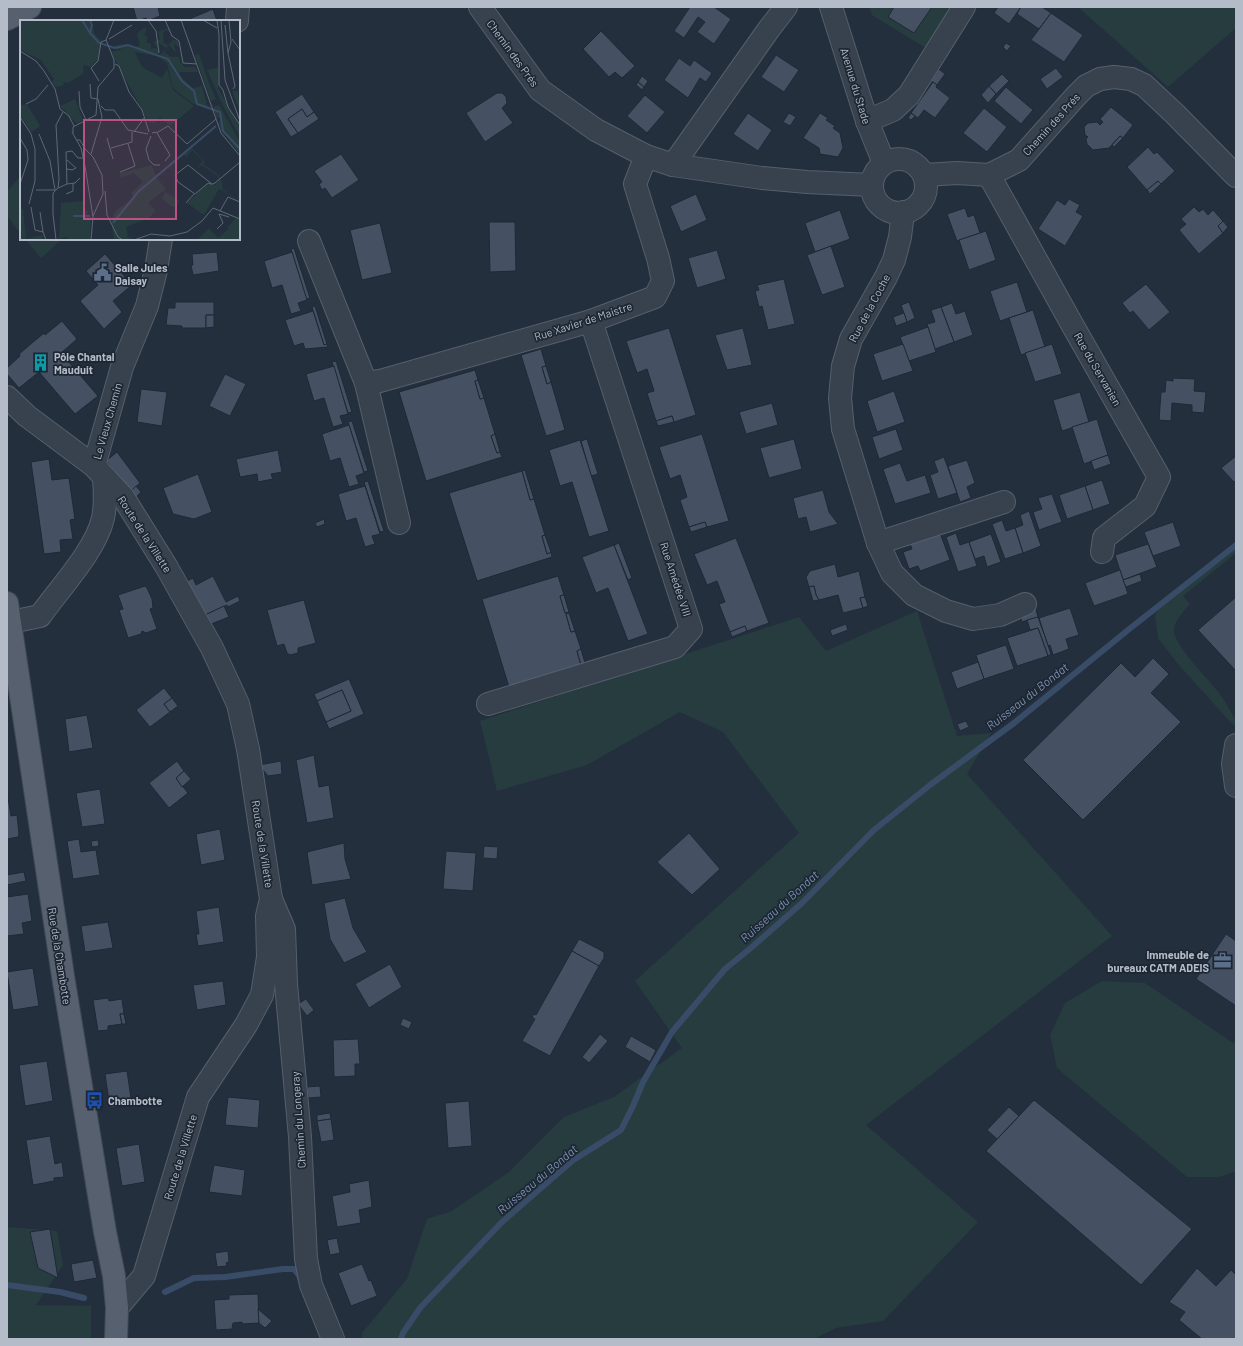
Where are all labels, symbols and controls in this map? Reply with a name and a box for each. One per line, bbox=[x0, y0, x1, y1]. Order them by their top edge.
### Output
street label: Chemin des Prés bbox=[484, 17, 542, 89]
inset map bbox=[20, 20, 240, 240]
street label: Avenue du Stade bbox=[838, 46, 874, 126]
street label: Chemin des Prés bbox=[1020, 90, 1082, 158]
place label: Salle Jules Daisay bbox=[115, 261, 168, 287]
public building icon: Salle Jules Daisay bbox=[92, 263, 112, 283]
street label: Rue de la Coche bbox=[846, 272, 892, 344]
street label: Rue Xavier de Maistre bbox=[532, 299, 634, 343]
street label: Rue du Servanien bbox=[1072, 330, 1124, 408]
place label: Pôle Chantal Mauduit bbox=[54, 350, 115, 376]
building icon: Pôle Chantal Mauduit bbox=[31, 352, 51, 372]
street label: Le Vieux Chemin bbox=[90, 381, 124, 461]
street label: Route de la Villette bbox=[115, 493, 175, 575]
street label: Rue Amédée VIII bbox=[658, 540, 694, 618]
water label: Ruisseau du Bondat bbox=[983, 659, 1071, 732]
street label: Route de la Villette bbox=[250, 799, 276, 889]
water label: Ruisseau du Bondat bbox=[737, 867, 821, 945]
street label: Rue de la Chambotte bbox=[46, 907, 74, 1006]
place label: Immeuble de bureaux CATM ADEIS bbox=[1107, 948, 1209, 974]
office icon: Immeuble de bureaux CATM ADEIS bbox=[1212, 950, 1232, 970]
street label: Chemin du Longeray bbox=[288, 1071, 308, 1169]
bus stop icon: Chambotte bbox=[85, 1090, 105, 1110]
place label: Chambotte bbox=[108, 1094, 162, 1107]
street label: Route de la Villette bbox=[161, 1113, 199, 1201]
water label: Ruisseau du Bondat bbox=[494, 1141, 580, 1217]

